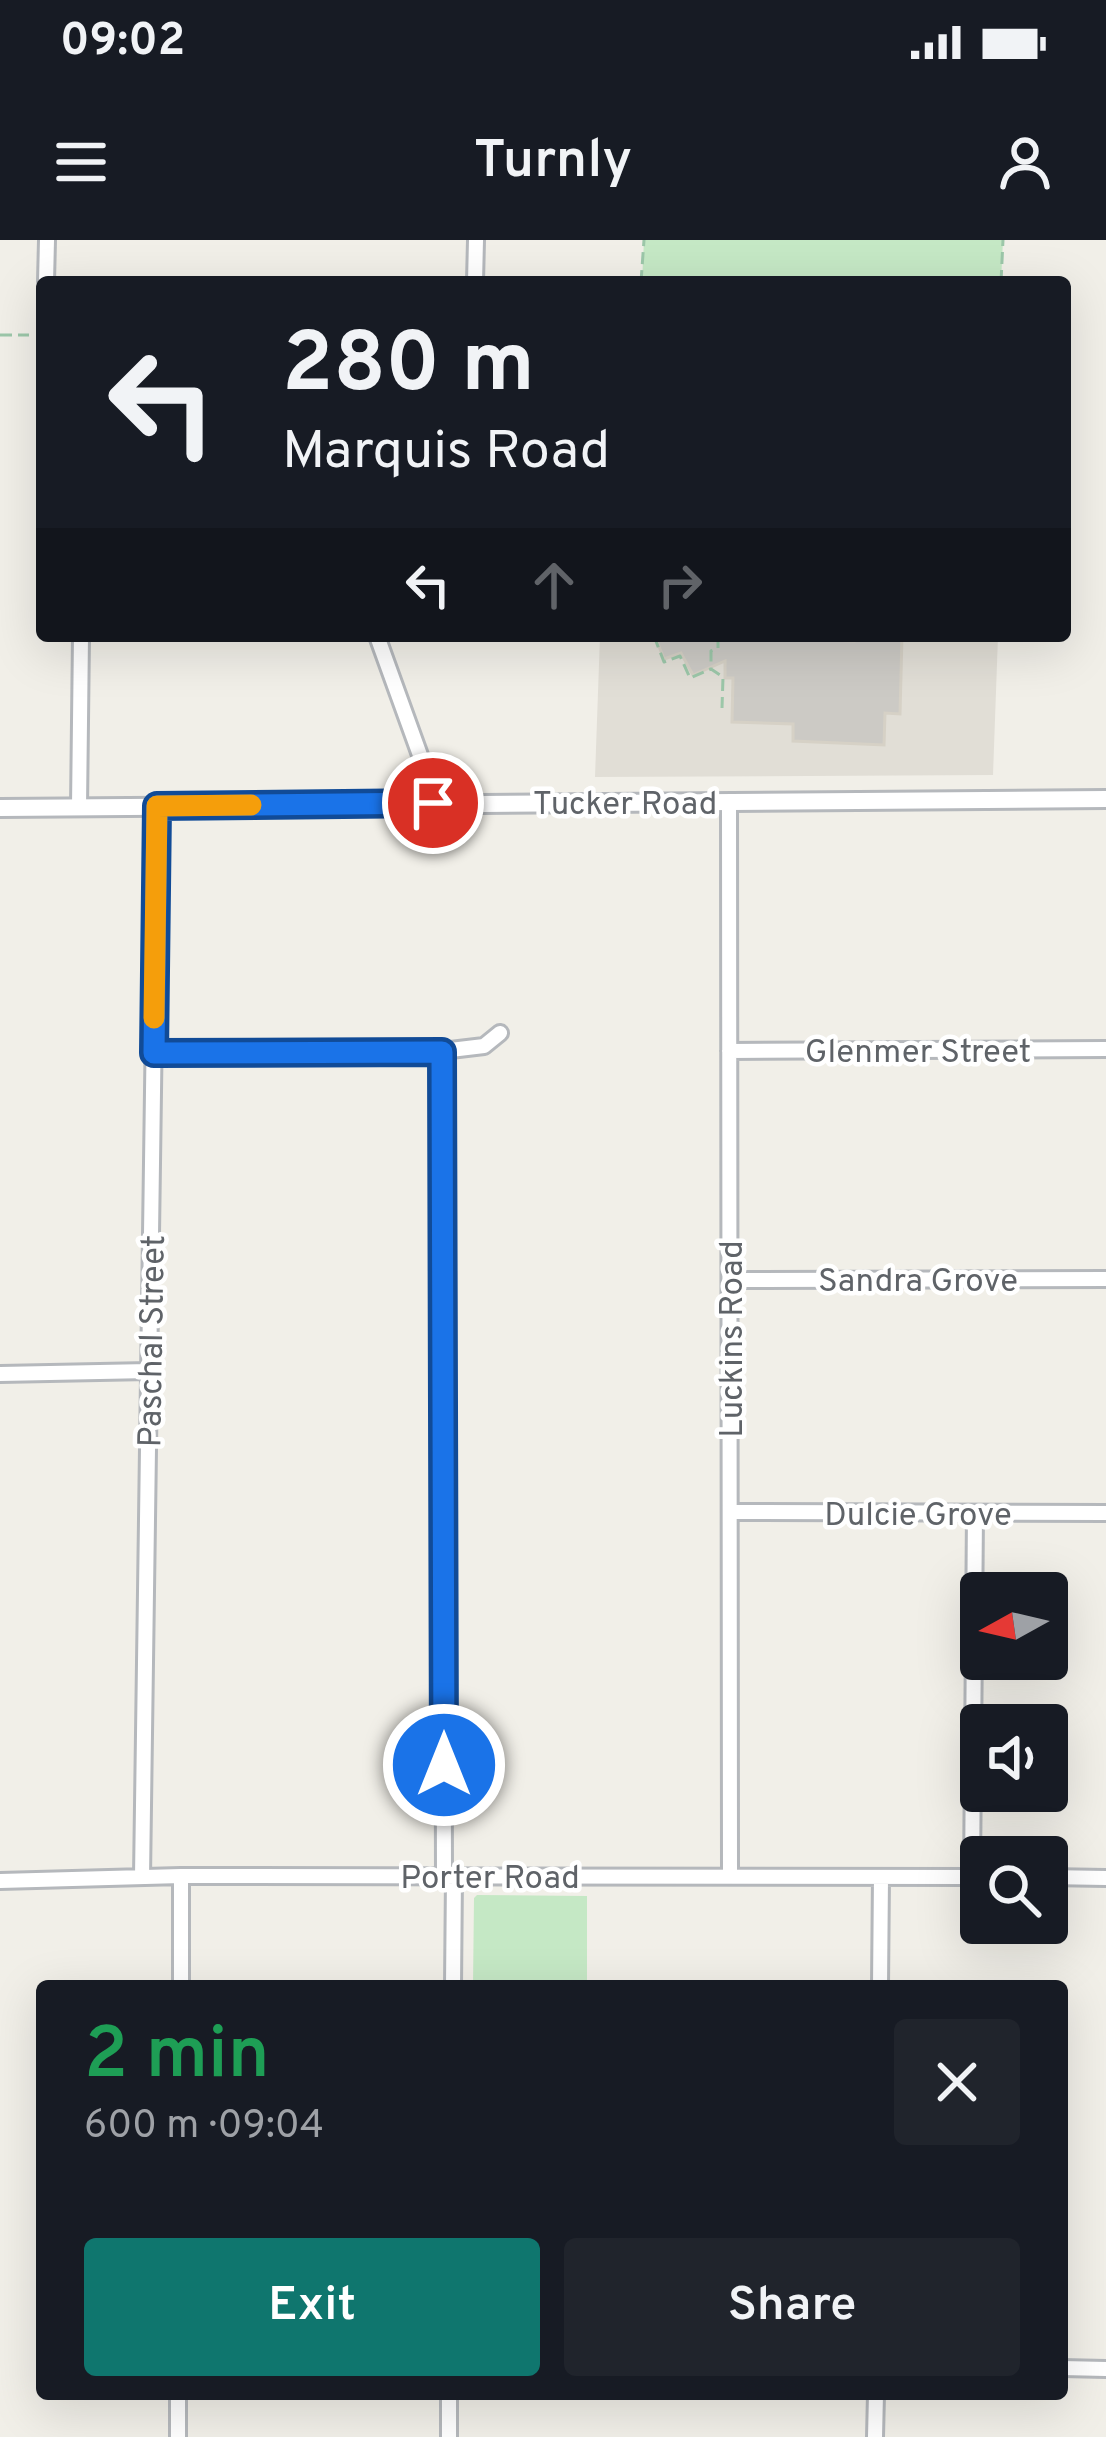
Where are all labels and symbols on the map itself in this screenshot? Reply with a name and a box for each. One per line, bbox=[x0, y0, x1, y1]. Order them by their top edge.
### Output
pin bbox=[382, 752, 484, 854]
street label: Tucker Road bbox=[533, 785, 717, 827]
street label: Glenmer Street bbox=[805, 1033, 1031, 1075]
street label: Paschal Street bbox=[131, 1234, 177, 1448]
street label: Luckins Road bbox=[713, 1240, 755, 1438]
street label: Sandra Grove bbox=[818, 1262, 1018, 1304]
street label: Dulcie Grove bbox=[824, 1496, 1012, 1538]
north arrow bbox=[960, 1572, 1068, 1680]
position arrow bbox=[381, 1702, 507, 1828]
street label: Porter Road bbox=[400, 1859, 580, 1901]

